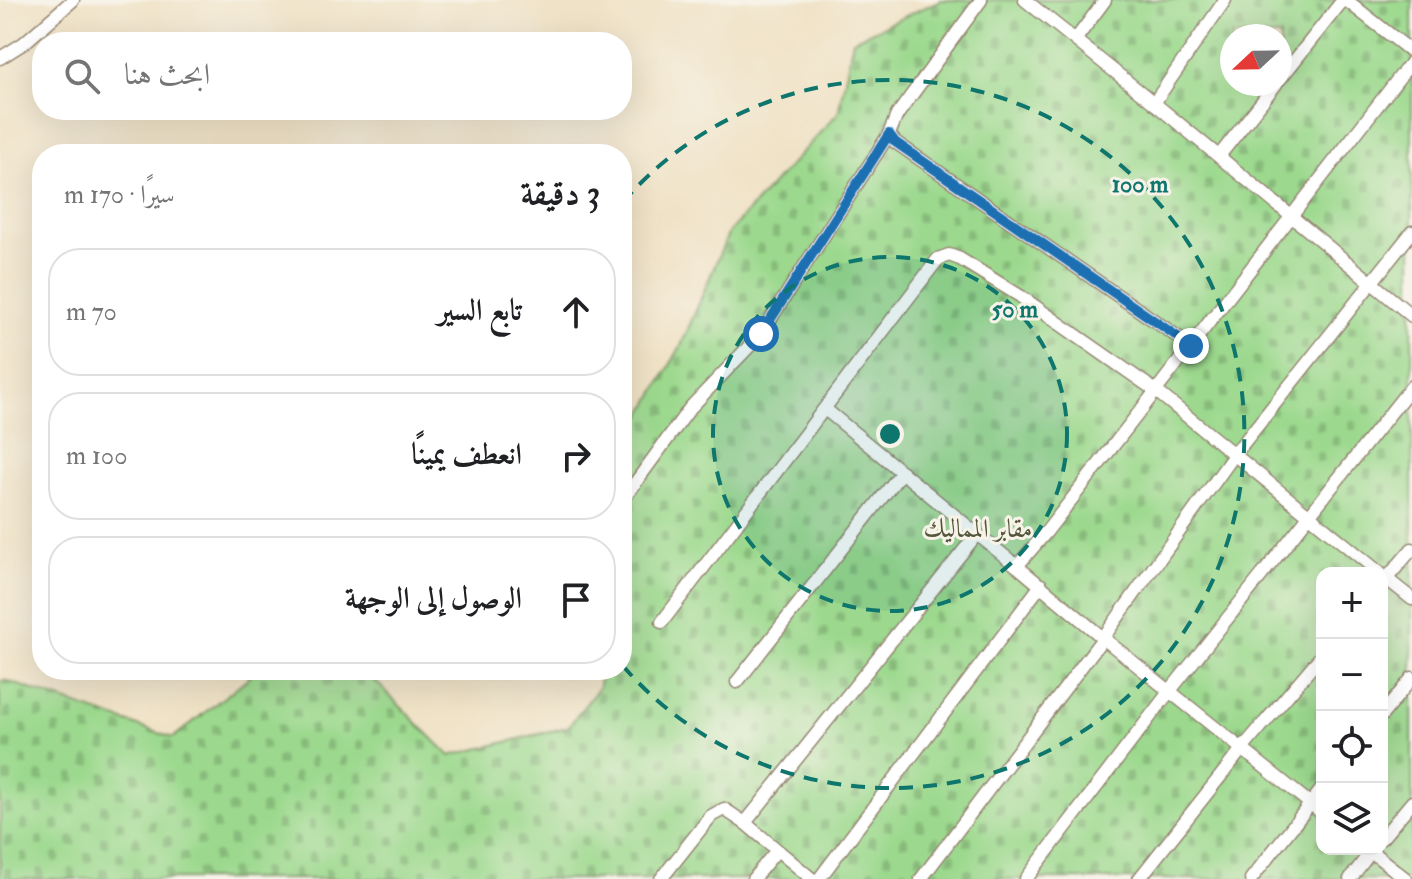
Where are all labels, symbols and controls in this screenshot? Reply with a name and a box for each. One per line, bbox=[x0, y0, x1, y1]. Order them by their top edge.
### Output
north arrow bbox=[1220, 24, 1292, 96]
search box bbox=[32, 32, 632, 120]
icon: search bbox=[60, 54, 104, 98]
text: ابحث هنا bbox=[124, 56, 210, 93]
text: 100 m bbox=[1112, 169, 1169, 200]
text: 3 دقيقة bbox=[520, 172, 600, 215]
text: سيرًا · 170 m bbox=[64, 179, 175, 211]
icon: ahead bbox=[554, 290, 598, 334]
text: تابع السير bbox=[437, 292, 522, 329]
text: 50 m bbox=[992, 294, 1039, 325]
text: 70 m bbox=[66, 296, 117, 328]
route start bbox=[743, 316, 779, 352]
route end bbox=[1173, 328, 1209, 364]
centre of rings bbox=[876, 420, 904, 448]
icon: right bbox=[554, 434, 598, 478]
text: انعطف يمينًا bbox=[411, 436, 522, 473]
text: 100 m bbox=[66, 440, 127, 472]
park label: مقابر المماليك bbox=[924, 513, 1032, 545]
map controls bbox=[1316, 567, 1388, 855]
button: + bbox=[1316, 567, 1388, 639]
icon: arrive bbox=[554, 578, 598, 622]
text: الوصول إلى الوجهة bbox=[345, 580, 522, 617]
button: − bbox=[1316, 639, 1388, 711]
button: locate bbox=[1316, 711, 1388, 783]
button: layers bbox=[1316, 783, 1388, 855]

